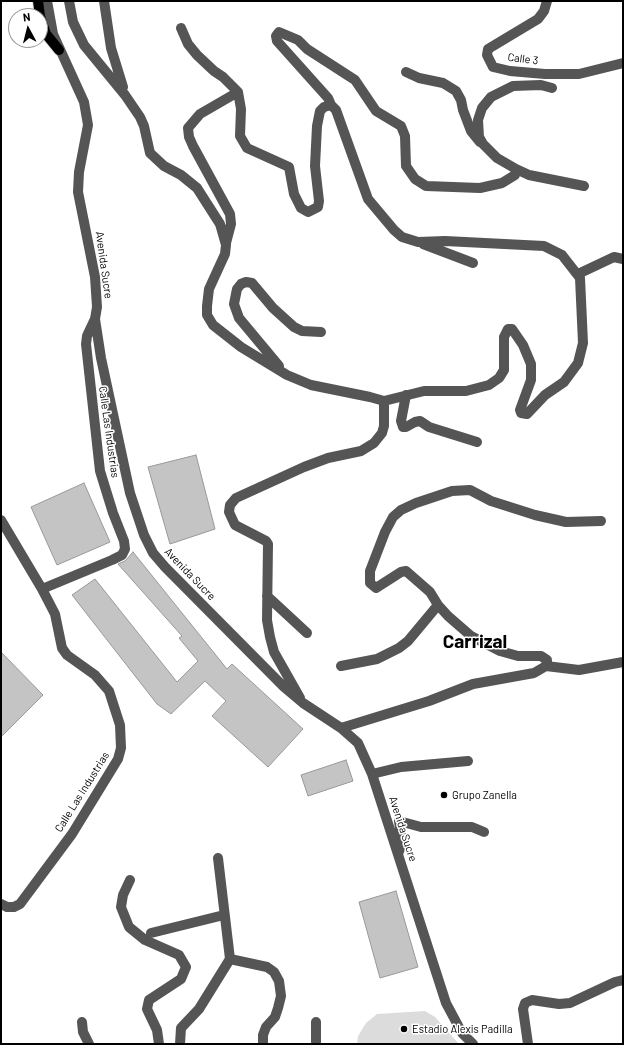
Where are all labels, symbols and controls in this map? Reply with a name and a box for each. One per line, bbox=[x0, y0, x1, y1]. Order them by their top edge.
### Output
north arrow bbox=[8, 8, 48, 48]
text: N bbox=[22, 10, 31, 23]
street label: Calle 3 bbox=[507, 51, 539, 67]
street label: Avenida Sucre bbox=[93, 231, 115, 299]
street label: Calle Las Industrias bbox=[96, 385, 122, 479]
street label: Avenida Sucre bbox=[162, 545, 218, 603]
district label: Carrizal bbox=[443, 631, 507, 653]
street label: Calle Las Industrias bbox=[52, 749, 112, 835]
place label: Grupo Zanella bbox=[452, 788, 517, 802]
marker: Grupo Zanella bbox=[439, 790, 449, 800]
street label: Avenida Sucre bbox=[386, 795, 420, 863]
place label: Estadio Alexis Padilla bbox=[412, 1022, 513, 1036]
marker: Estadio Alexis Padilla bbox=[399, 1024, 409, 1034]

